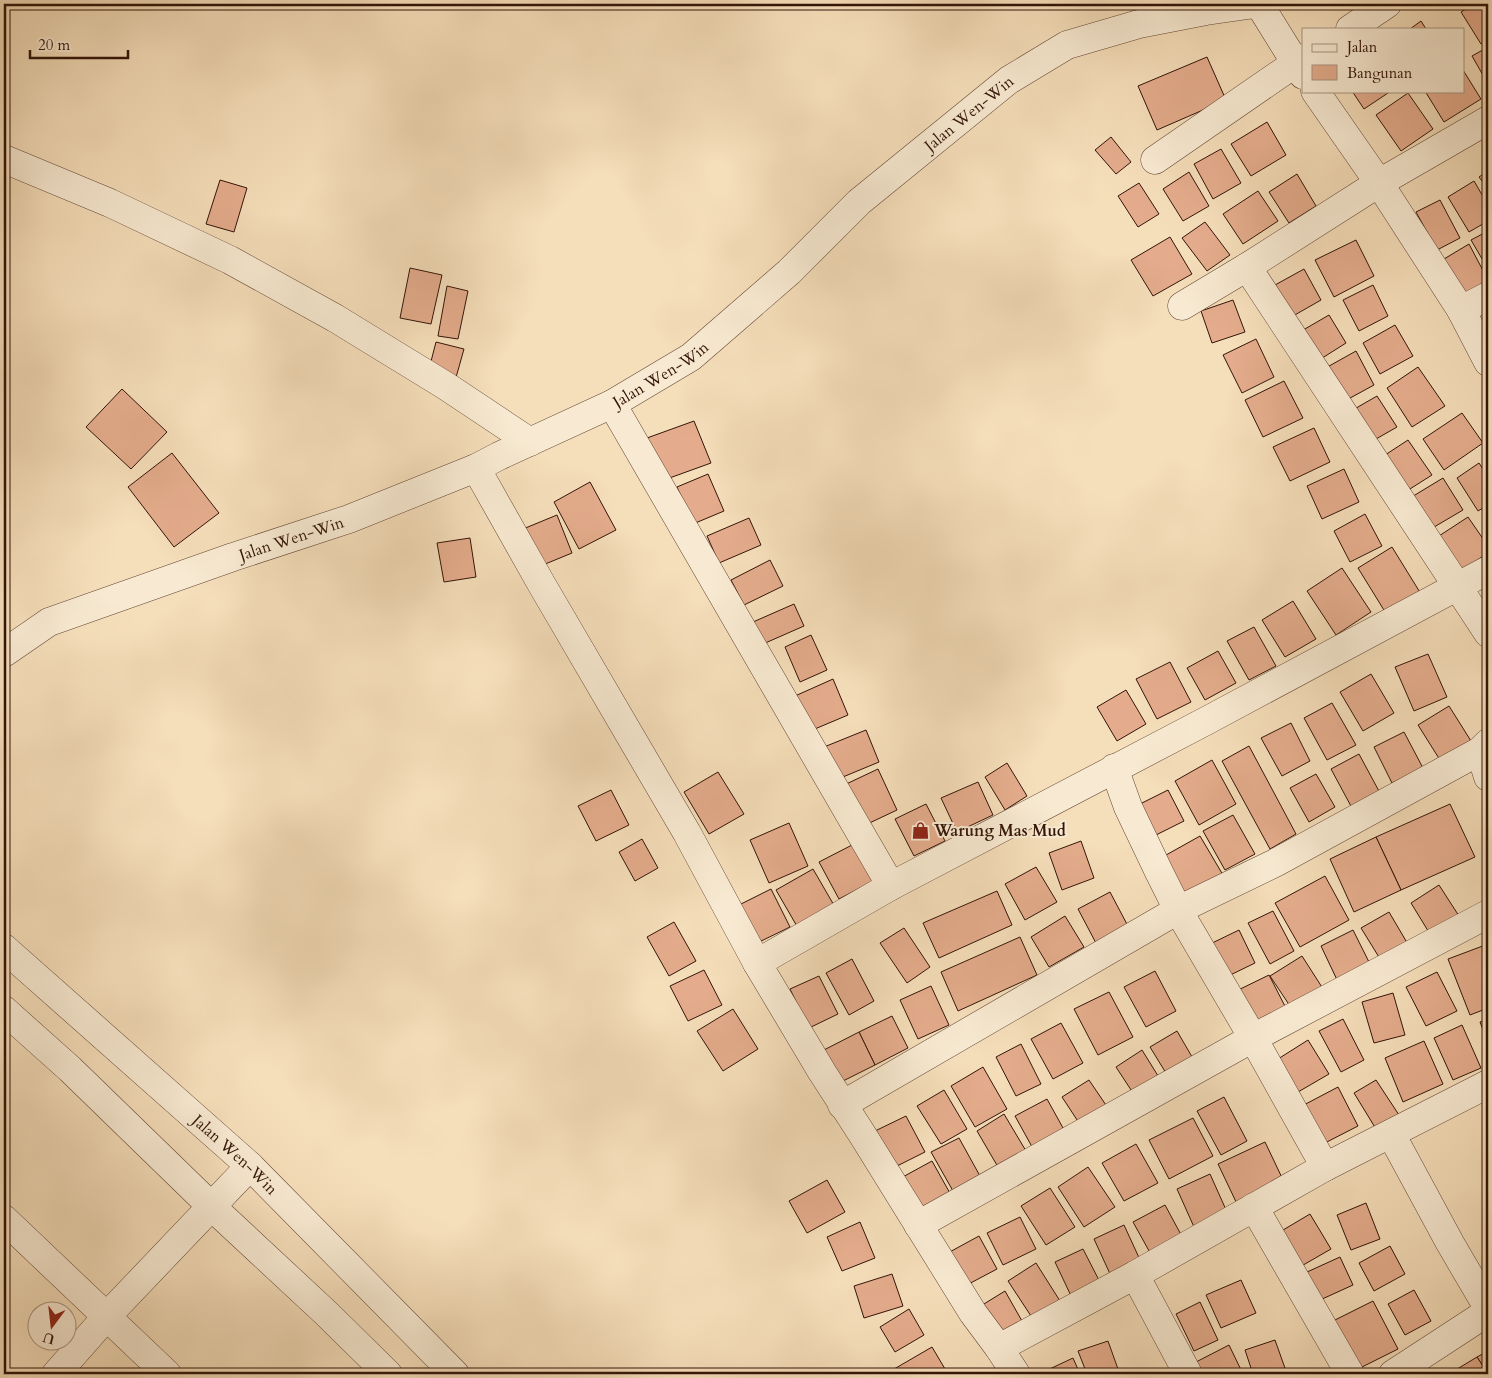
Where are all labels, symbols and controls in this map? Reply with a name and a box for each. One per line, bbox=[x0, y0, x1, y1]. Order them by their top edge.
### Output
scale bar bbox=[30, 28, 128, 60]
legend bbox=[1302, 28, 1464, 92]
text: 20 m bbox=[38, 35, 70, 55]
text: Jalan bbox=[1345, 37, 1378, 57]
text: Bangunan bbox=[1347, 63, 1413, 83]
street label: Jalan Wen-Win bbox=[918, 71, 1019, 158]
street label: Jalan Wen-Win bbox=[607, 337, 714, 414]
street label: Jalan Wen-Win bbox=[234, 511, 347, 567]
shop icon: Warung Mas Mud bbox=[910, 820, 930, 840]
place label: Warung Mas Mud bbox=[933, 820, 1066, 842]
street label: Jalan Wen-Win bbox=[186, 1109, 282, 1200]
north arrow bbox=[28, 1300, 78, 1350]
text: U bbox=[40, 1327, 57, 1349]

